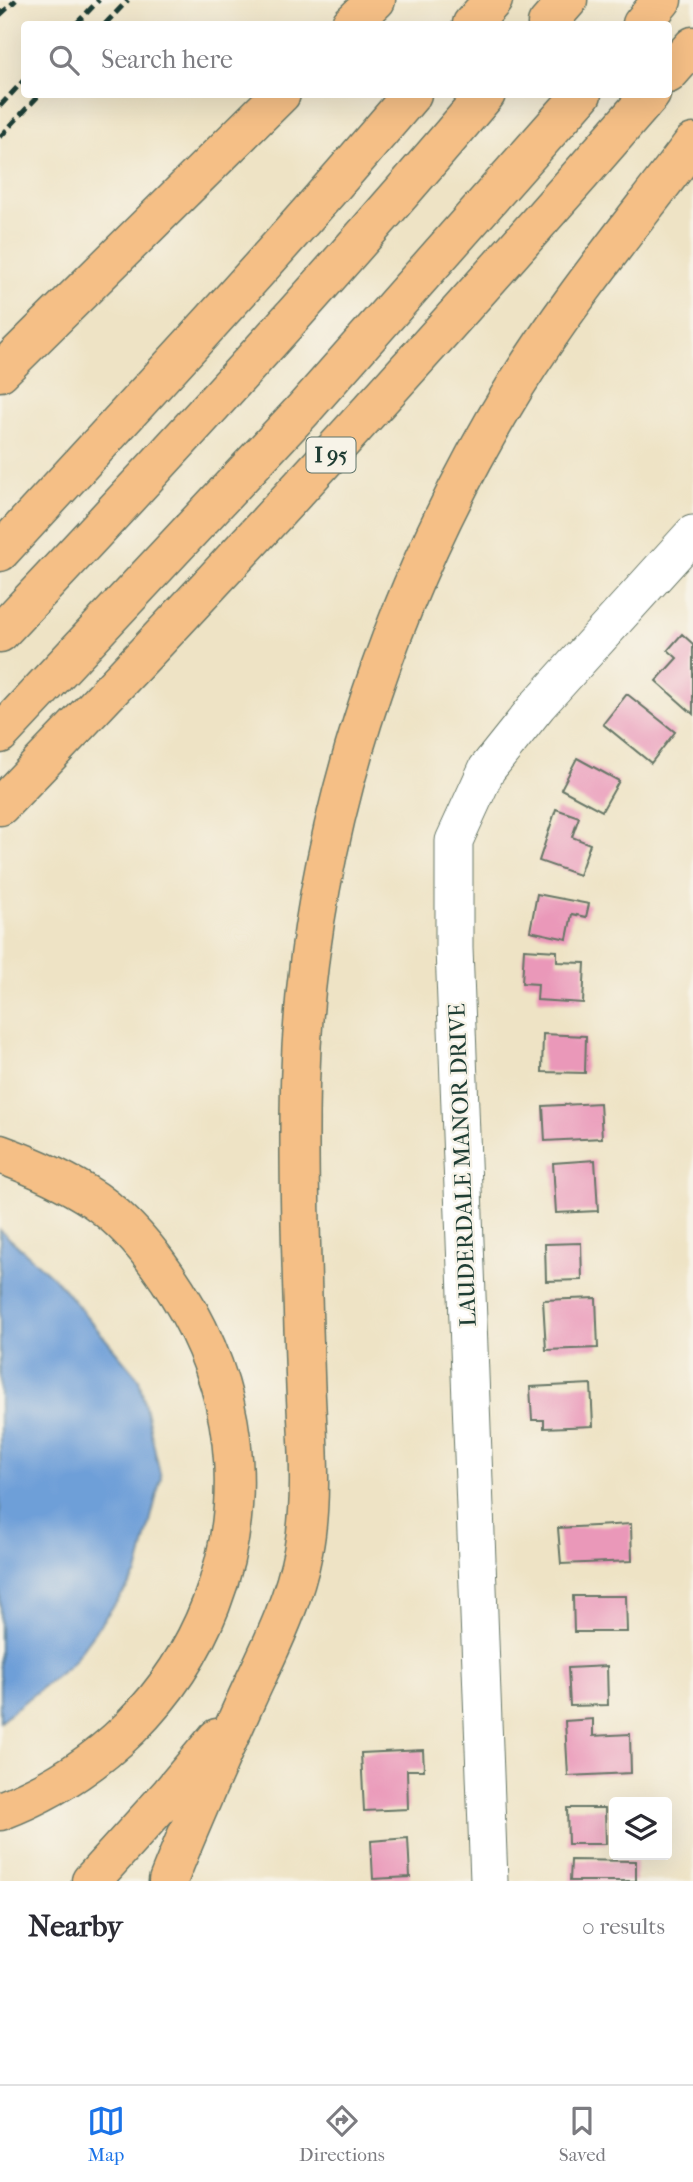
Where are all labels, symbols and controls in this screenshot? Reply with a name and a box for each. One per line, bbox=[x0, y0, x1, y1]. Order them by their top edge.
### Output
search box bbox=[21, 21, 672, 98]
icon: search bbox=[45, 41, 83, 79]
text: Search here bbox=[101, 44, 233, 75]
road number: I 95 bbox=[306, 438, 356, 472]
street label: LAUDERDALE MANOR DRIVE bbox=[443, 1003, 482, 1327]
map controls bbox=[609, 1797, 672, 1860]
button: layers bbox=[609, 1797, 672, 1860]
text: Nearby bbox=[28, 1909, 123, 1944]
text: 0 results bbox=[582, 1913, 665, 1940]
tab: Map bbox=[87, 2102, 125, 2166]
tab: Directions bbox=[299, 2102, 385, 2166]
tab: Saved bbox=[559, 2102, 606, 2166]

